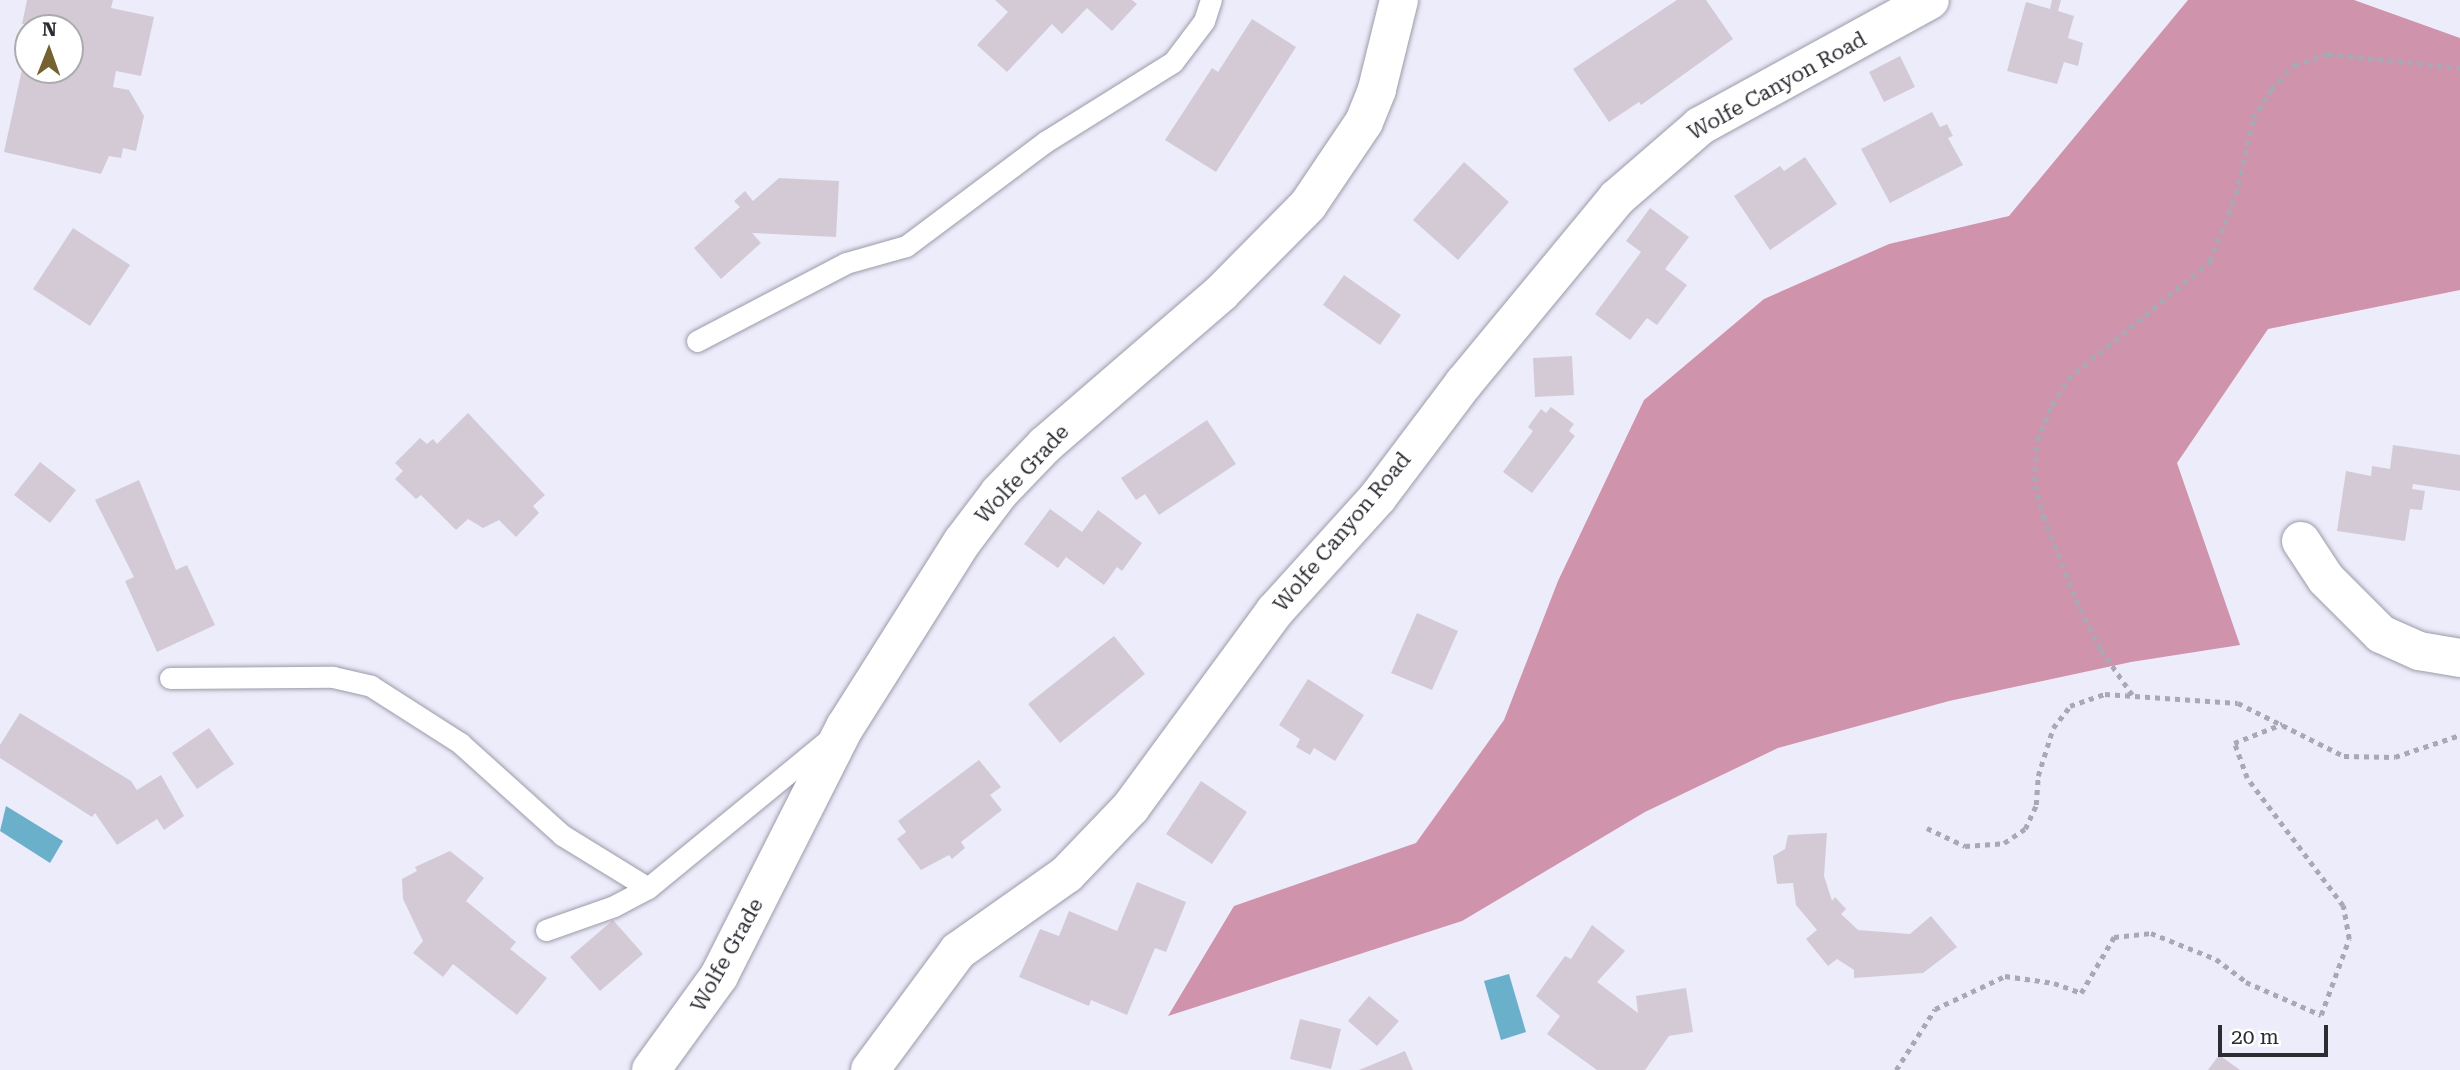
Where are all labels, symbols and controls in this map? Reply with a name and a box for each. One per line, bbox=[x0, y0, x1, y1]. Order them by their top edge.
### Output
north arrow bbox=[14, 14, 84, 84]
text: N bbox=[42, 18, 57, 41]
street label: Wolfe Canyon Road bbox=[1683, 27, 1871, 145]
street label: Wolfe Grade bbox=[970, 419, 1074, 529]
street label: Wolfe Canyon Road bbox=[1268, 447, 1416, 617]
street label: Wolfe Grade bbox=[685, 894, 769, 1016]
scale bar bbox=[2222, 1010, 2332, 1054]
text: 20 m bbox=[2231, 1025, 2279, 1049]

